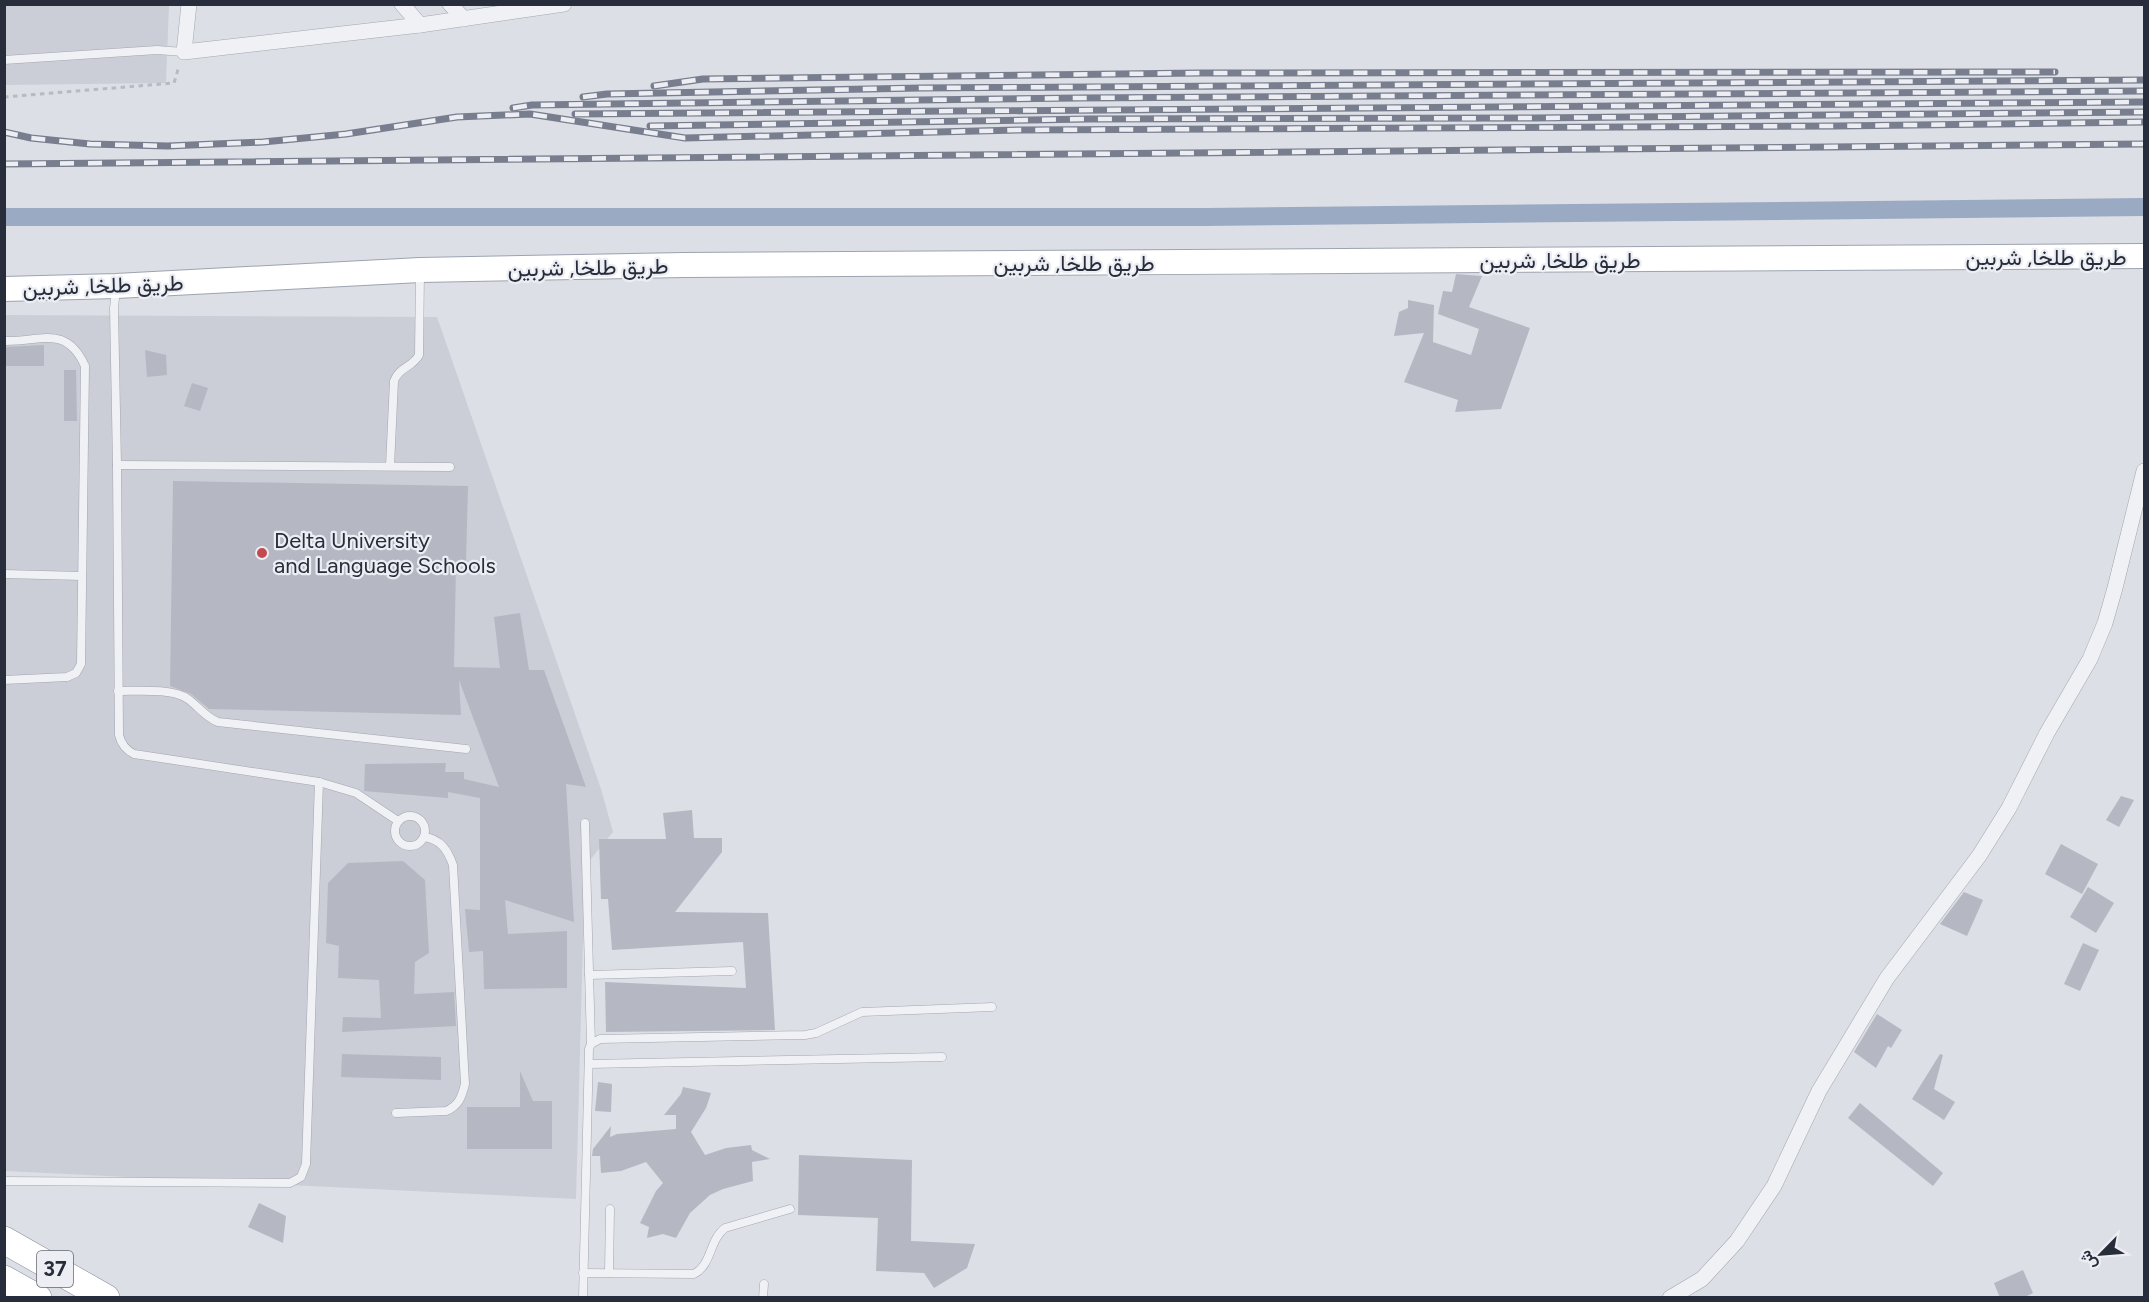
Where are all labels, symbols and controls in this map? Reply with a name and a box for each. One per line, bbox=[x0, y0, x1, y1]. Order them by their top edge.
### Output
street label: طريق طلخا, شربين bbox=[1966, 244, 2126, 271]
street label: طريق طلخا, شربين bbox=[1480, 247, 1640, 274]
street label: طريق طلخا, شربين bbox=[994, 250, 1154, 277]
street label: طريق طلخا, شربين bbox=[507, 253, 669, 282]
street label: طريق طلخا, شربين bbox=[22, 269, 184, 302]
place label: Delta University and Language Schools bbox=[274, 527, 496, 579]
marker: Delta University and Language Schools bbox=[255, 546, 269, 560]
north arrow bbox=[2071, 1224, 2131, 1284]
text: ش bbox=[2075, 1247, 2101, 1273]
road number: 37 bbox=[37, 1251, 73, 1287]

